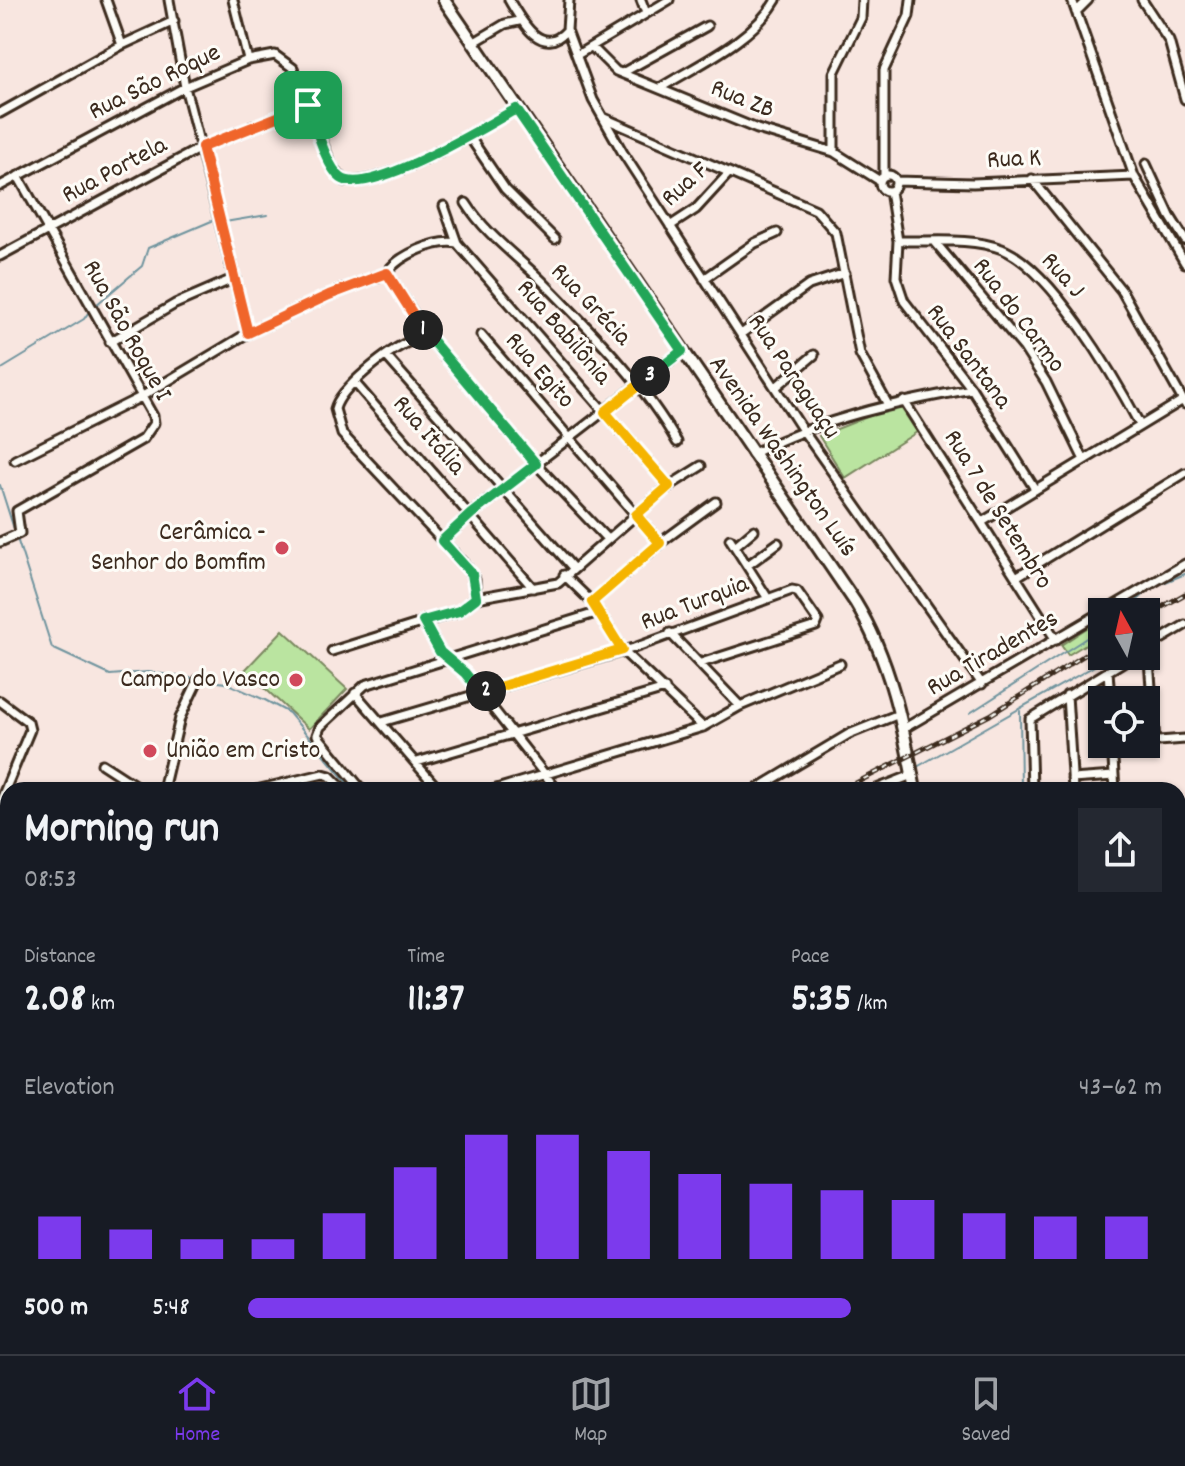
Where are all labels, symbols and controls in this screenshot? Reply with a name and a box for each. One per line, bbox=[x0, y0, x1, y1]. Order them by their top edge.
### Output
street label: Rua São Roque bbox=[83, 35, 227, 131]
pin bbox=[274, 71, 342, 139]
street label: Rua ZB bbox=[705, 71, 779, 129]
icon: arrive bbox=[286, 83, 330, 127]
street label: Rua Portela bbox=[56, 127, 175, 214]
street label: Rua K bbox=[986, 140, 1042, 180]
street label: Rua F bbox=[654, 153, 719, 217]
street label: Rua J bbox=[1031, 244, 1093, 308]
street label: Rua do Carmo bbox=[962, 251, 1074, 381]
street label: Rua São Roque I bbox=[72, 254, 180, 408]
street label: Rua Grécia bbox=[541, 255, 640, 356]
street label: Rua Babilônia bbox=[507, 272, 620, 395]
street label: Rua Santana bbox=[916, 296, 1020, 418]
street label: Rua Paraguaçu bbox=[737, 307, 849, 447]
pin: 1 bbox=[403, 310, 443, 350]
text: 1 bbox=[421, 314, 425, 345]
street label: Rua Egito bbox=[495, 324, 583, 418]
street label: Avenida Washington Luís bbox=[698, 349, 866, 565]
pin: 3 bbox=[630, 356, 670, 396]
text: 3 bbox=[645, 360, 655, 391]
street label: Rua Itália bbox=[383, 388, 474, 485]
street label: Rua 7 de Setembro bbox=[933, 423, 1061, 597]
place label: Cerâmica - Senhor do Bomfim bbox=[91, 515, 266, 582]
marker: Cerâmica - Senhor do Bomfim bbox=[273, 539, 291, 557]
street label: Rua Turquia bbox=[636, 566, 755, 642]
north arrow bbox=[1088, 598, 1160, 670]
map controls bbox=[1088, 598, 1160, 758]
street label: Rua Tiradentes bbox=[920, 601, 1066, 707]
place label: Campo do Vasco bbox=[120, 662, 280, 699]
marker: Campo do Vasco bbox=[287, 671, 305, 689]
pin: 2 bbox=[466, 671, 506, 711]
text: 2 bbox=[481, 675, 491, 706]
button: locate bbox=[1088, 686, 1160, 758]
place label: União em Cristo bbox=[166, 733, 320, 770]
marker: União em Cristo bbox=[141, 742, 159, 760]
text: Morning run bbox=[24, 800, 219, 863]
button: share bbox=[1078, 808, 1162, 892]
text: 08:53 bbox=[24, 862, 77, 899]
text: Distance bbox=[24, 942, 96, 973]
text: Time bbox=[407, 942, 445, 973]
text: Pace bbox=[791, 942, 830, 973]
text: 2.08 bbox=[24, 973, 86, 1030]
text: 11:37 bbox=[407, 973, 465, 1030]
text: 5:35 bbox=[791, 973, 852, 1030]
text: km bbox=[86, 989, 115, 1020]
text: /km bbox=[852, 989, 888, 1020]
text: Elevation bbox=[24, 1070, 114, 1107]
text: 43–62 m bbox=[1079, 1070, 1162, 1107]
text: 500 m bbox=[24, 1290, 88, 1327]
text: 5:48 bbox=[152, 1290, 190, 1327]
tab: Home bbox=[174, 1372, 220, 1451]
tab: Map bbox=[569, 1372, 613, 1451]
tab: Saved bbox=[961, 1372, 1011, 1451]

